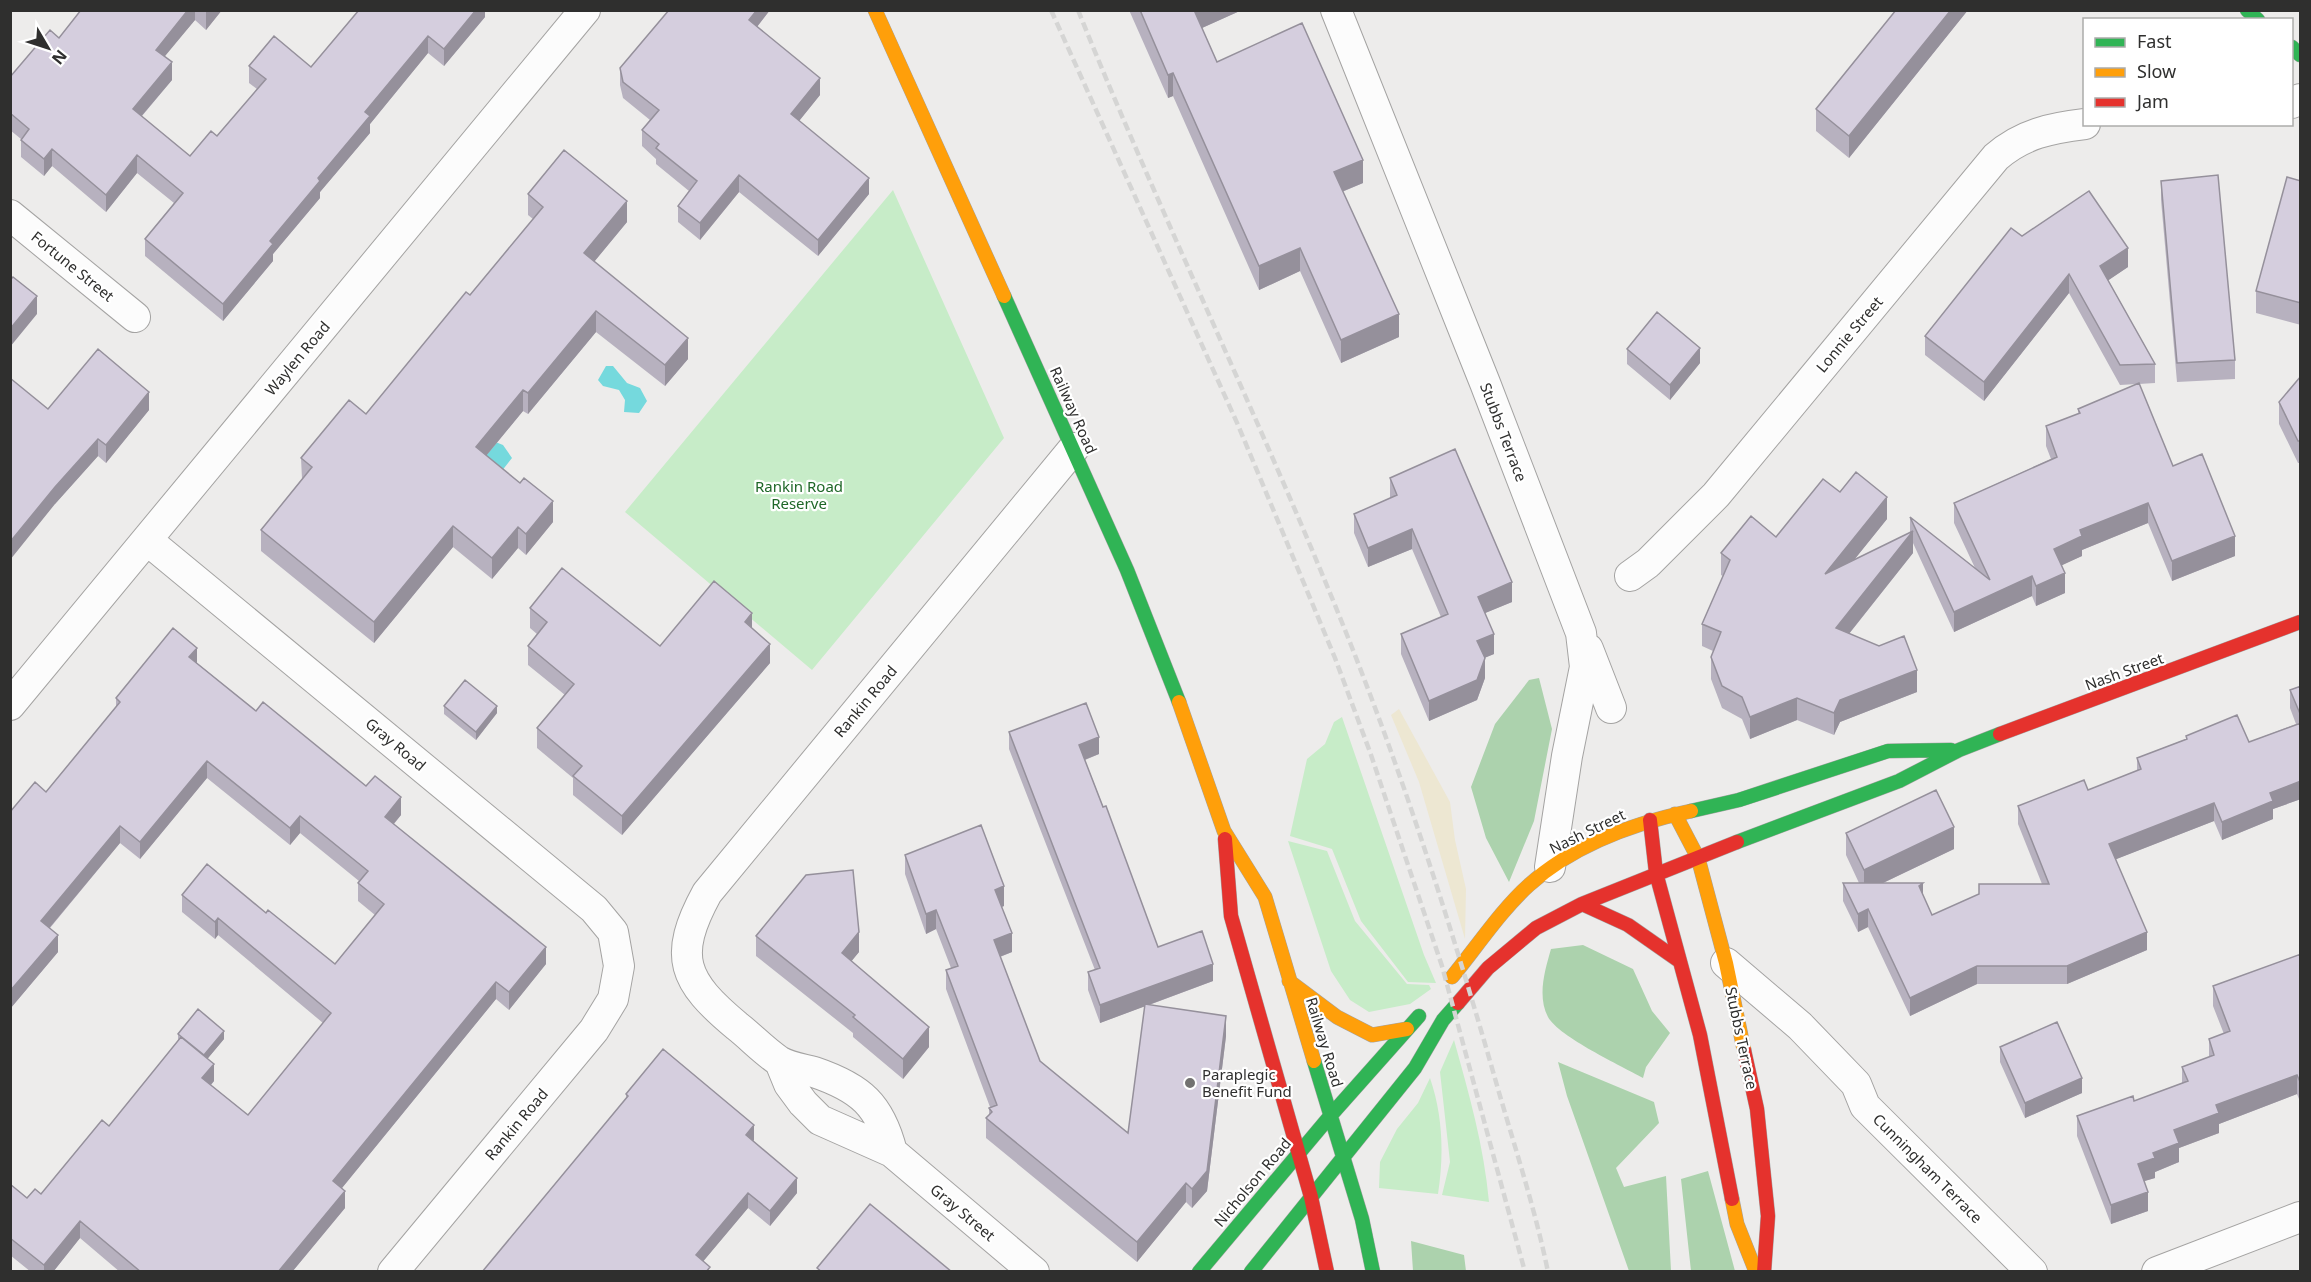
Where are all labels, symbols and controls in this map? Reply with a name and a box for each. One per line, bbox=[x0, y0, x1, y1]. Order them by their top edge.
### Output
north arrow bbox=[18, 18, 78, 78]
legend bbox=[2083, 18, 2293, 126]
text: Fast bbox=[2137, 29, 2172, 53]
text: N bbox=[47, 45, 72, 69]
text: Slow bbox=[2137, 59, 2176, 83]
text: Jam bbox=[2135, 89, 2169, 113]
street label: Fortune Street bbox=[27, 226, 119, 306]
street label: Lonnie Street bbox=[1811, 291, 1887, 376]
street label: Waylen Road bbox=[260, 317, 334, 399]
street label: Railway Road bbox=[1046, 363, 1102, 457]
street label: Stubbs Terrace bbox=[1476, 380, 1532, 484]
park label: Rankin Road Reserve bbox=[755, 476, 843, 513]
street label: Nash Street bbox=[2082, 647, 2167, 694]
street label: Rankin Road bbox=[829, 661, 901, 741]
street label: Gray Road bbox=[362, 713, 430, 775]
street label: Nash Street bbox=[1546, 804, 1629, 858]
street label: Stubbs Terrace bbox=[1721, 985, 1763, 1091]
street label: Railway Road bbox=[1302, 994, 1348, 1090]
place label: Paraplegic Benefit Fund bbox=[1202, 1064, 1292, 1101]
marker: Paraplegic Benefit Fund bbox=[1183, 1076, 1197, 1090]
street label: Rankin Road bbox=[480, 1084, 552, 1164]
street label: Cunningham Terrace bbox=[1869, 1109, 1987, 1227]
street label: Nicholson Road bbox=[1209, 1133, 1295, 1231]
street label: Gray Street bbox=[926, 1179, 1000, 1245]

